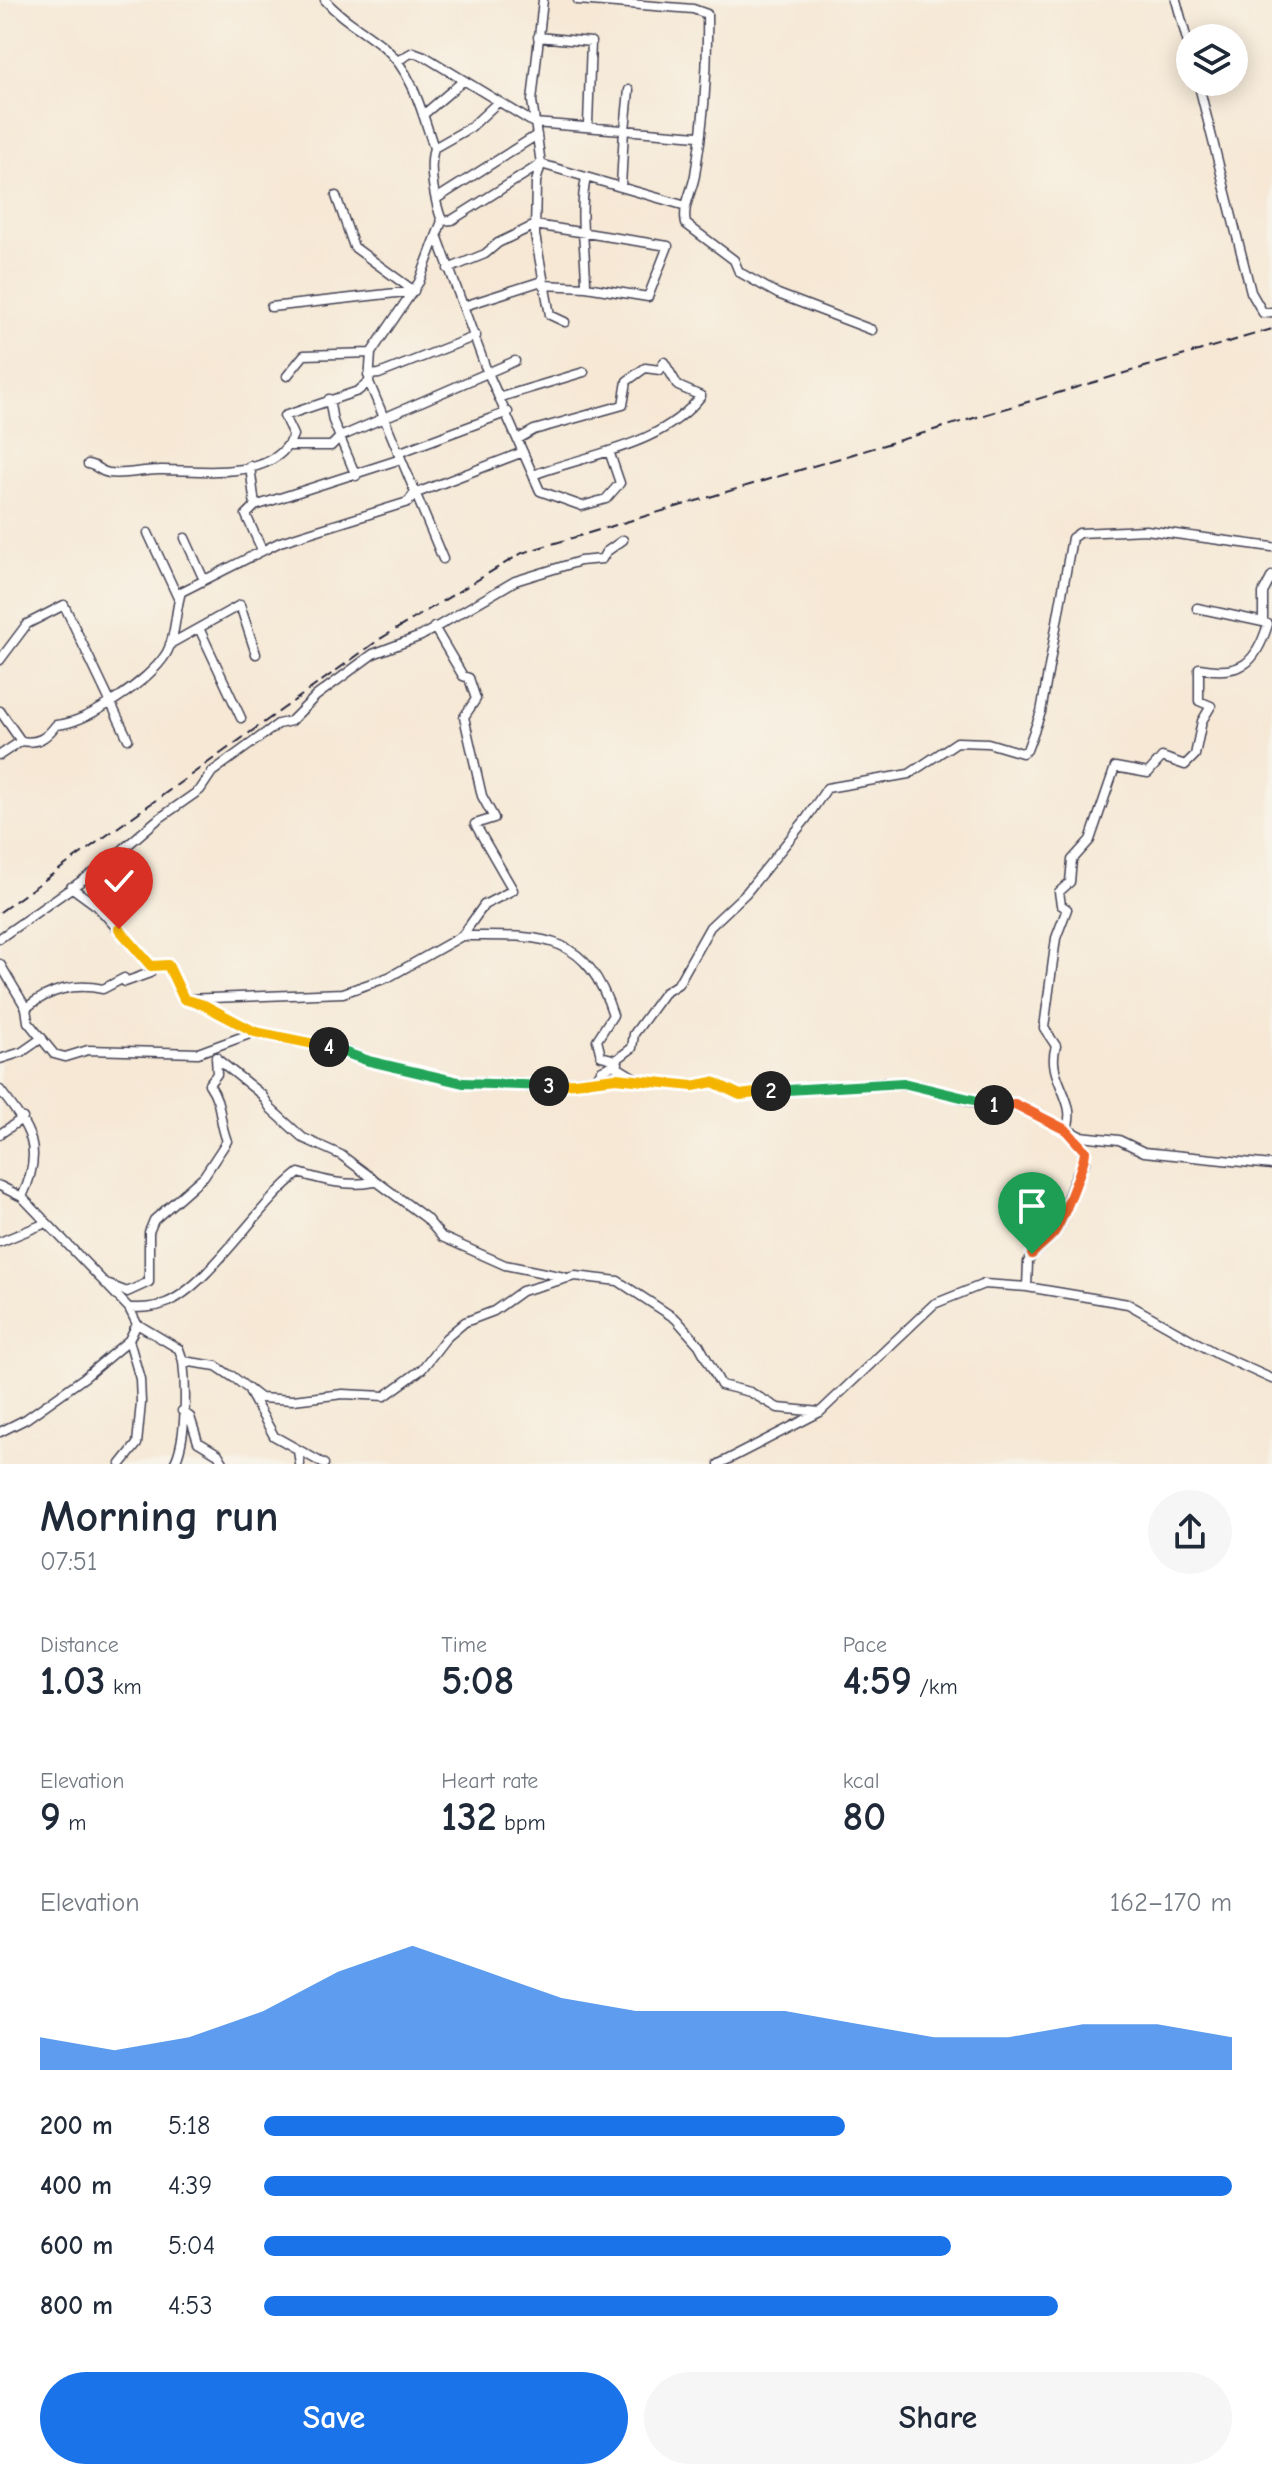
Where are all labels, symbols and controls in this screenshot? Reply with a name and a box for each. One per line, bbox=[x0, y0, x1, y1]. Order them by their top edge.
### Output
map controls bbox=[1176, 24, 1248, 96]
button: layers bbox=[1176, 24, 1248, 96]
pin bbox=[85, 847, 153, 929]
icon: check bbox=[97, 859, 141, 903]
pin: 4 bbox=[309, 1027, 349, 1067]
text: 4 bbox=[324, 1034, 334, 1060]
pin: 3 bbox=[529, 1066, 569, 1106]
pin: 2 bbox=[751, 1071, 791, 1111]
text: 3 bbox=[544, 1073, 554, 1099]
text: 2 bbox=[766, 1078, 776, 1104]
pin: 1 bbox=[974, 1085, 1014, 1125]
text: 1 bbox=[990, 1092, 998, 1118]
pin bbox=[998, 1172, 1066, 1254]
icon: arrive bbox=[1010, 1184, 1054, 1228]
button: share bbox=[1148, 1490, 1232, 1574]
text: Morning run bbox=[40, 1491, 279, 1542]
text: 07:51 bbox=[40, 1547, 97, 1577]
text: Distance bbox=[40, 1632, 119, 1658]
text: Time bbox=[441, 1632, 487, 1658]
text: Pace bbox=[843, 1632, 887, 1658]
text: 1.03 bbox=[40, 1658, 106, 1704]
text: 5:08 bbox=[441, 1658, 514, 1704]
text: 4:59 bbox=[843, 1658, 912, 1704]
text: km bbox=[106, 1674, 142, 1700]
text: /km bbox=[912, 1674, 958, 1700]
text: Elevation bbox=[40, 1768, 124, 1794]
text: Heart rate bbox=[441, 1768, 538, 1794]
text: kcal bbox=[843, 1768, 880, 1794]
text: 9 bbox=[40, 1794, 61, 1840]
text: 132 bbox=[441, 1794, 497, 1840]
text: 80 bbox=[843, 1794, 886, 1840]
text: m bbox=[61, 1810, 86, 1836]
text: bpm bbox=[497, 1810, 546, 1836]
text: Elevation bbox=[40, 1888, 140, 1918]
text: 162–170 m bbox=[1110, 1888, 1232, 1918]
text: 200 m bbox=[40, 2111, 113, 2141]
text: 5:18 bbox=[168, 2111, 210, 2141]
text: 400 m bbox=[40, 2171, 112, 2201]
text: 4:39 bbox=[168, 2171, 212, 2201]
text: 600 m bbox=[40, 2231, 113, 2261]
text: 5:04 bbox=[168, 2231, 215, 2261]
text: 800 m bbox=[40, 2291, 113, 2321]
text: 4:53 bbox=[168, 2291, 213, 2321]
button: Save bbox=[40, 2372, 628, 2464]
button: Share bbox=[644, 2372, 1232, 2464]

